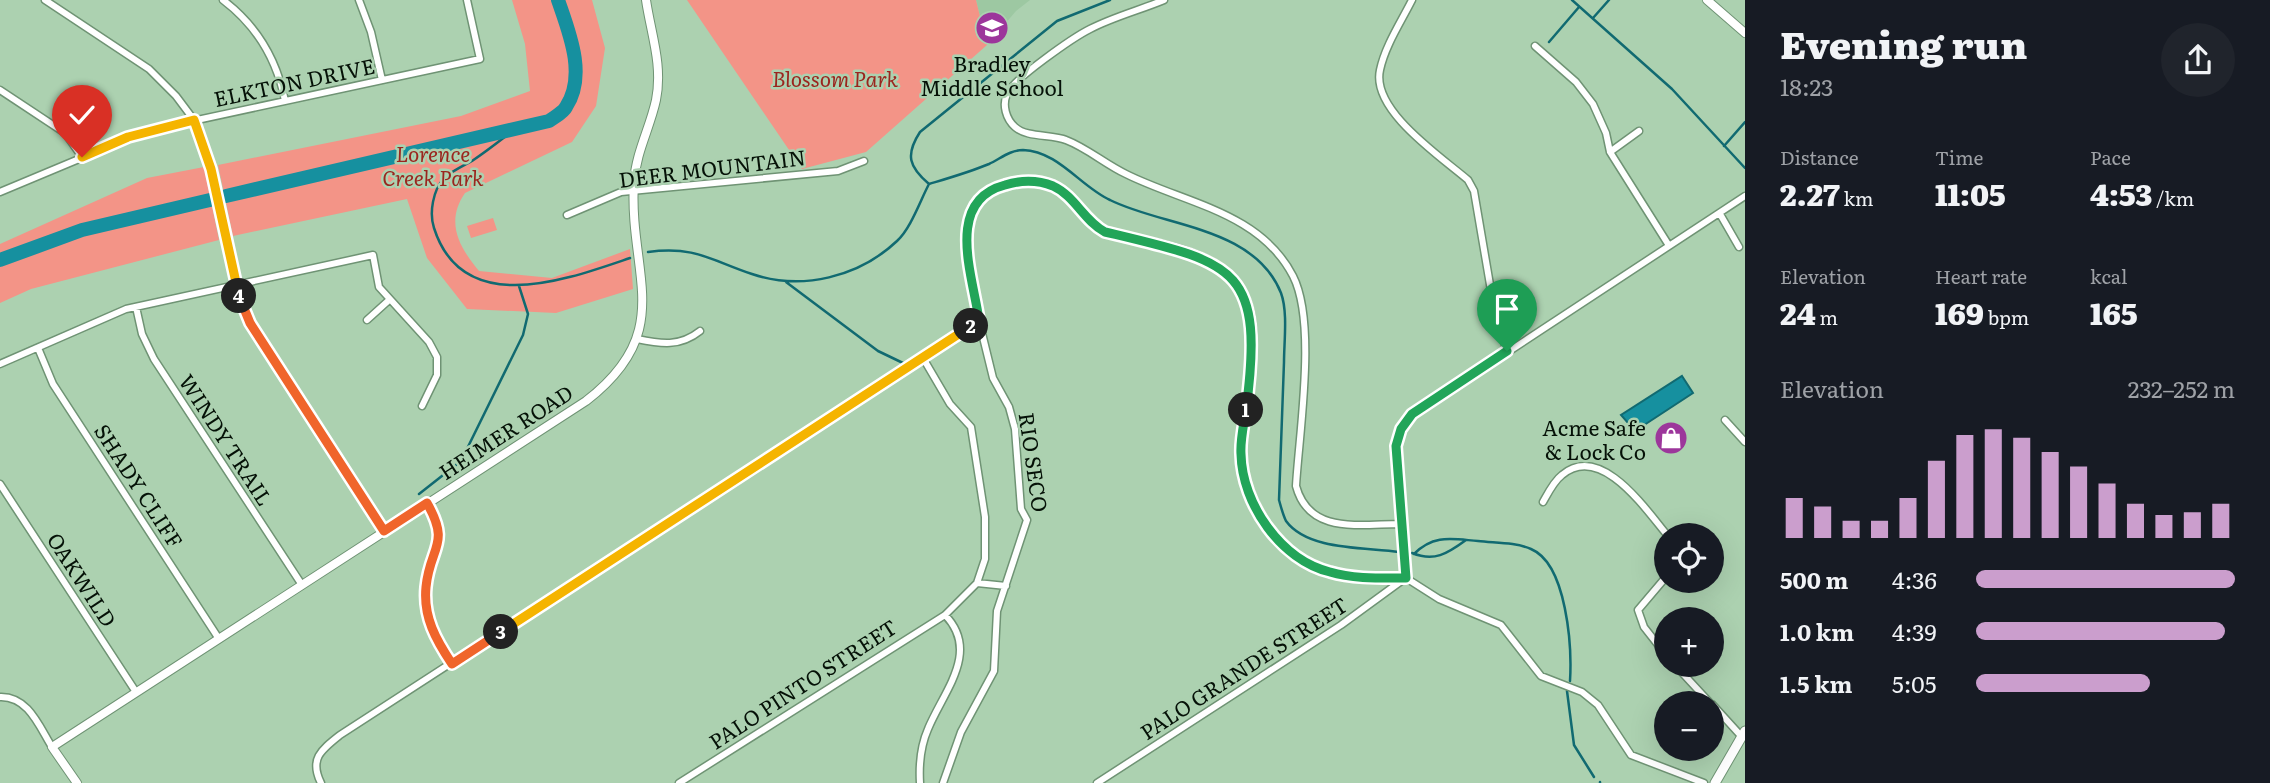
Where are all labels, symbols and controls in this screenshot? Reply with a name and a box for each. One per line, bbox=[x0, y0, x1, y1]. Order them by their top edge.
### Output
school or university icon: Bradley Middle School bbox=[973, 9, 1011, 47]
text: Evening run bbox=[1780, 14, 2027, 71]
button: share bbox=[2161, 23, 2235, 97]
place label: Bradley Middle School bbox=[920, 47, 1064, 102]
street label: ELKTON DRIVE bbox=[211, 49, 377, 113]
park label: Blossom Park bbox=[772, 62, 898, 93]
text: 18:23 bbox=[1780, 69, 1834, 103]
pin bbox=[52, 85, 112, 157]
icon: check bbox=[63, 96, 101, 134]
park label: Lorence Creek Park bbox=[382, 137, 484, 192]
street label: DEER MOUNTAIN bbox=[617, 140, 807, 194]
text: Distance bbox=[1780, 143, 1859, 171]
text: Time bbox=[1935, 143, 1983, 171]
text: Pace bbox=[2090, 143, 2131, 171]
text: 2.27 bbox=[1780, 171, 1840, 215]
text: 11:05 bbox=[1935, 171, 2006, 215]
text: 4:53 bbox=[2090, 171, 2152, 215]
text: km bbox=[1840, 184, 1873, 212]
text: /km bbox=[2152, 184, 2194, 212]
text: Elevation bbox=[1780, 262, 1866, 290]
text: Heart rate bbox=[1935, 262, 2027, 290]
text: kcal bbox=[2090, 262, 2127, 290]
pin: 4 bbox=[222, 278, 256, 314]
pin bbox=[1477, 279, 1537, 351]
text: 4 bbox=[233, 281, 244, 309]
icon: arrive bbox=[1488, 290, 1526, 328]
text: 24 bbox=[1780, 290, 1816, 334]
text: 169 bbox=[1935, 290, 1984, 334]
text: 165 bbox=[2090, 290, 2138, 334]
text: m bbox=[1816, 303, 1838, 331]
text: bpm bbox=[1984, 303, 2029, 331]
pin: 2 bbox=[954, 308, 988, 344]
text: 2 bbox=[965, 311, 976, 339]
street label: WINDY TRAIL bbox=[173, 367, 281, 511]
text: Elevation bbox=[1780, 371, 1884, 405]
text: 232–252 m bbox=[2128, 371, 2235, 405]
street label: HEIMER ROAD bbox=[432, 376, 578, 486]
pin: 1 bbox=[1228, 392, 1264, 428]
text: 1 bbox=[1242, 395, 1249, 423]
street label: RIO SECO bbox=[1013, 410, 1057, 514]
place label: Acme Safe & Lock Co bbox=[1542, 411, 1646, 466]
street label: SHADY CLIFF bbox=[88, 417, 192, 553]
shop icon: Acme Safe & Lock Co bbox=[1652, 419, 1690, 457]
map controls bbox=[1654, 523, 1724, 761]
button: locate bbox=[1654, 523, 1724, 593]
street label: OAKWILD bbox=[41, 526, 125, 632]
text: 500 m bbox=[1780, 562, 1848, 596]
text: 4:36 bbox=[1892, 562, 1937, 596]
street label: PALO GRANDE STREET bbox=[1133, 588, 1353, 746]
button: + bbox=[1654, 607, 1724, 677]
street label: PALO PINTO STREET bbox=[702, 610, 902, 756]
pin: 3 bbox=[484, 614, 518, 650]
text: 1.0 km bbox=[1780, 614, 1854, 648]
text: 4:39 bbox=[1892, 614, 1937, 648]
text: 3 bbox=[495, 617, 506, 645]
text: 1.5 km bbox=[1780, 666, 1853, 700]
text: 5:05 bbox=[1892, 666, 1936, 700]
button: − bbox=[1654, 691, 1724, 761]

